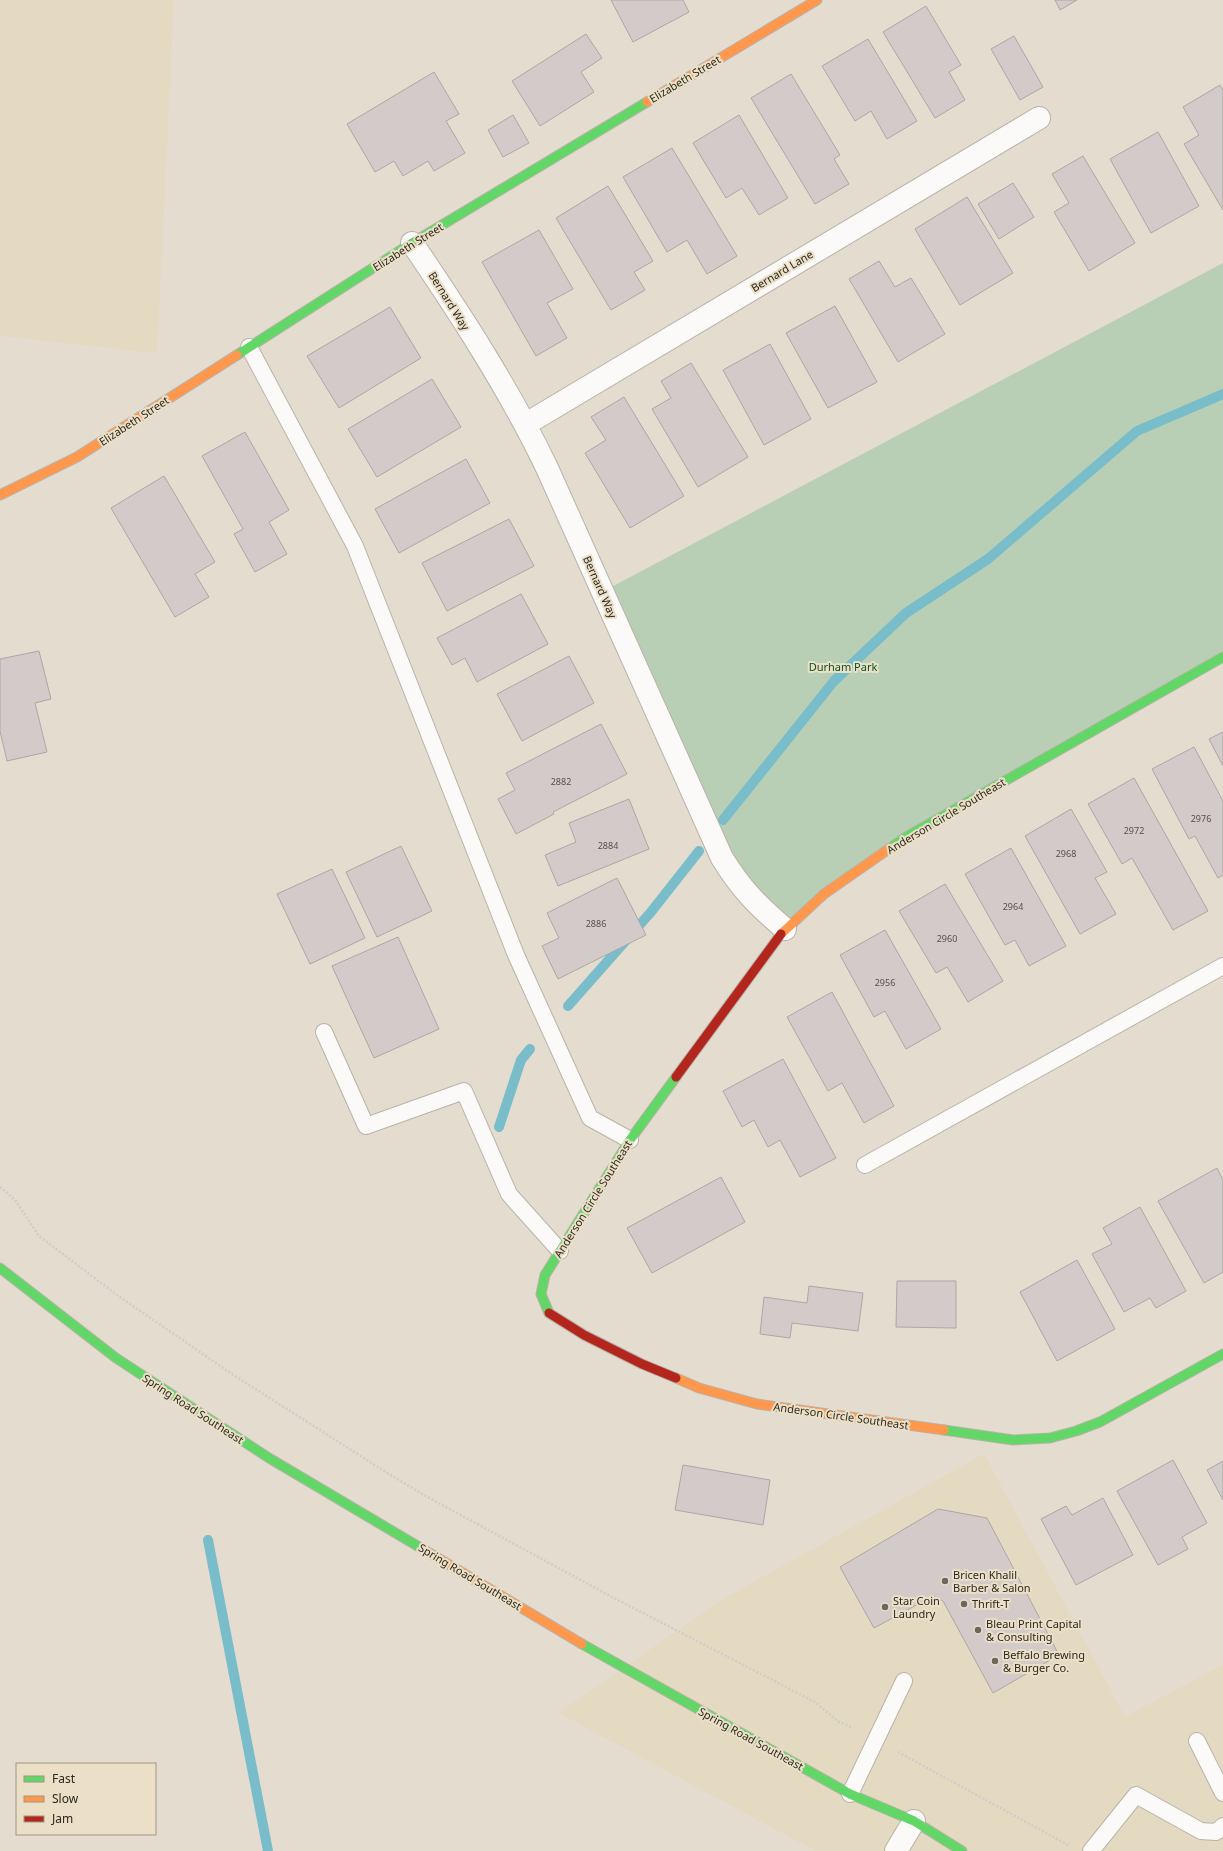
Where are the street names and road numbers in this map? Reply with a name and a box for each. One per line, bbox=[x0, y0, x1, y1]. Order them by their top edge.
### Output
street label: Elizabeth Street bbox=[646, 51, 723, 106]
street label: Elizabeth Street bbox=[370, 219, 446, 274]
street label: Bernard Lane bbox=[748, 246, 816, 295]
street label: Bernard Way bbox=[425, 269, 474, 333]
street label: Elizabeth Street bbox=[96, 392, 172, 449]
street label: Bernard Way bbox=[580, 553, 621, 621]
street label: Anderson Circle Southeast bbox=[884, 774, 1008, 857]
street label: Anderson Circle Southeast bbox=[550, 1137, 635, 1260]
street label: Spring Road Southeast bbox=[140, 1370, 247, 1447]
street label: Anderson Circle Southeast bbox=[773, 1399, 910, 1432]
street label: Spring Road Southeast bbox=[416, 1540, 525, 1613]
street label: Spring Road Southeast bbox=[696, 1703, 806, 1774]

